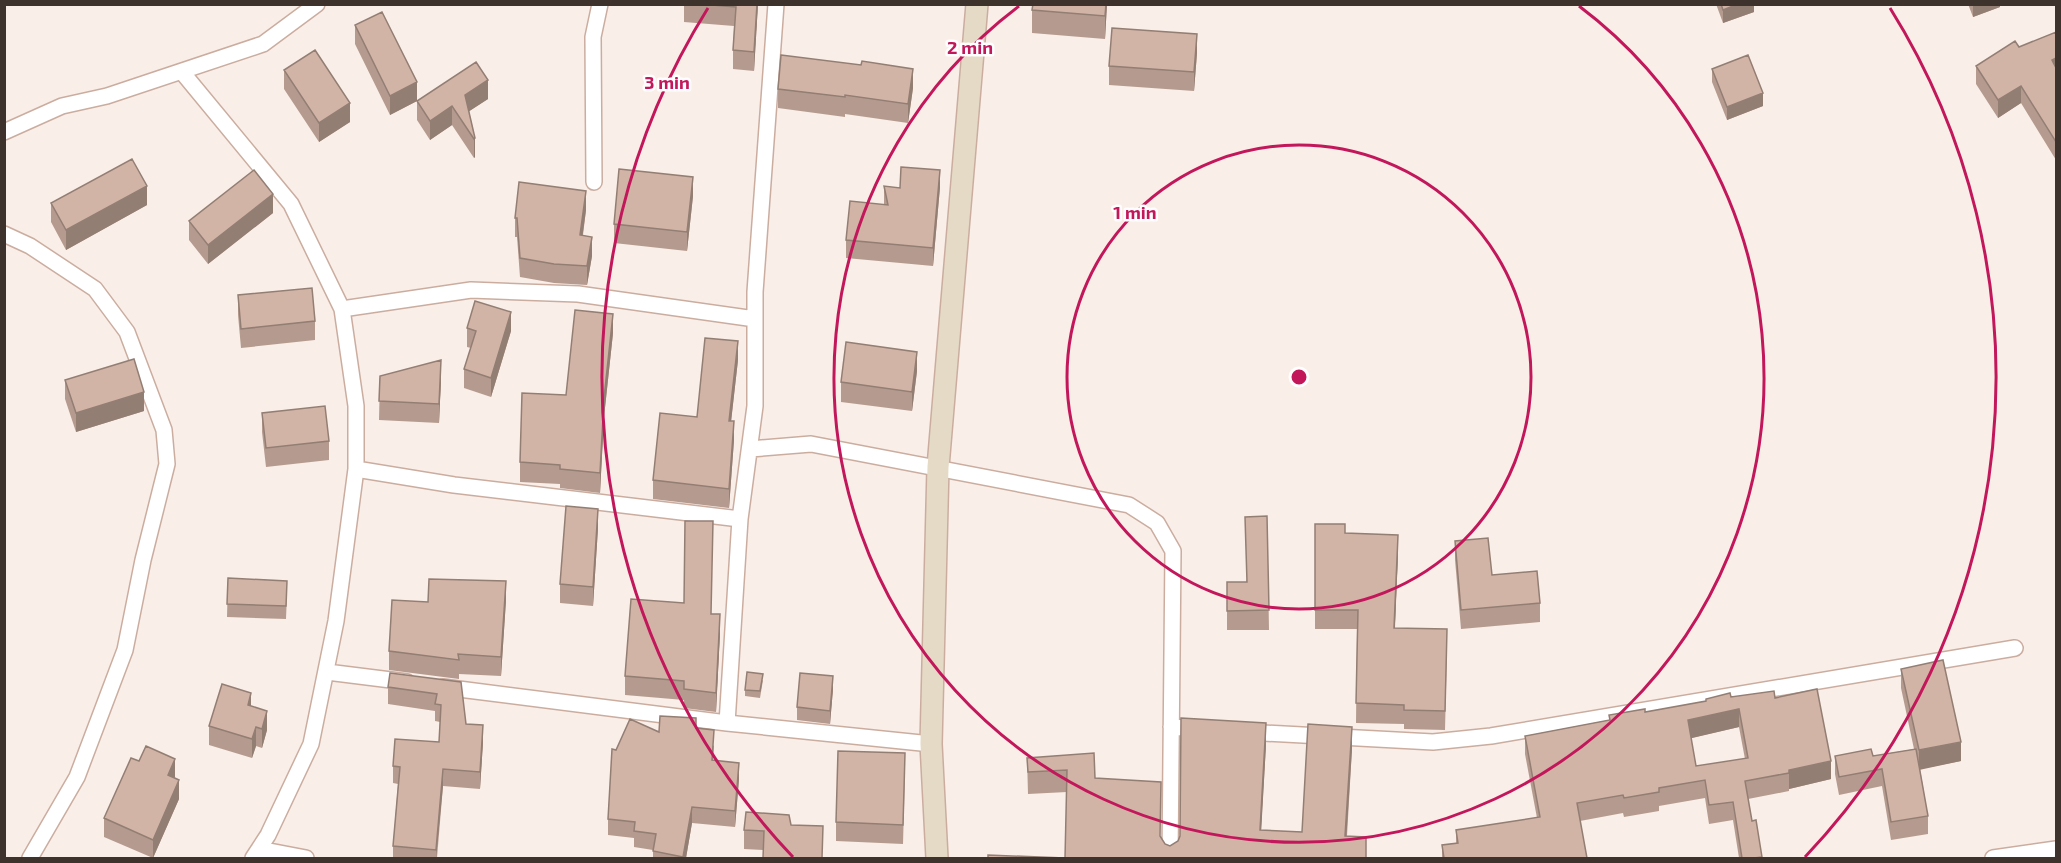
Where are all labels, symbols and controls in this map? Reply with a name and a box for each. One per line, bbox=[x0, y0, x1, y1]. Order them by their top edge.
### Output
text: 2 min bbox=[947, 36, 993, 58]
text: 3 min bbox=[644, 71, 690, 93]
text: 1 min bbox=[1113, 201, 1157, 223]
centre of rings bbox=[1289, 367, 1309, 387]

